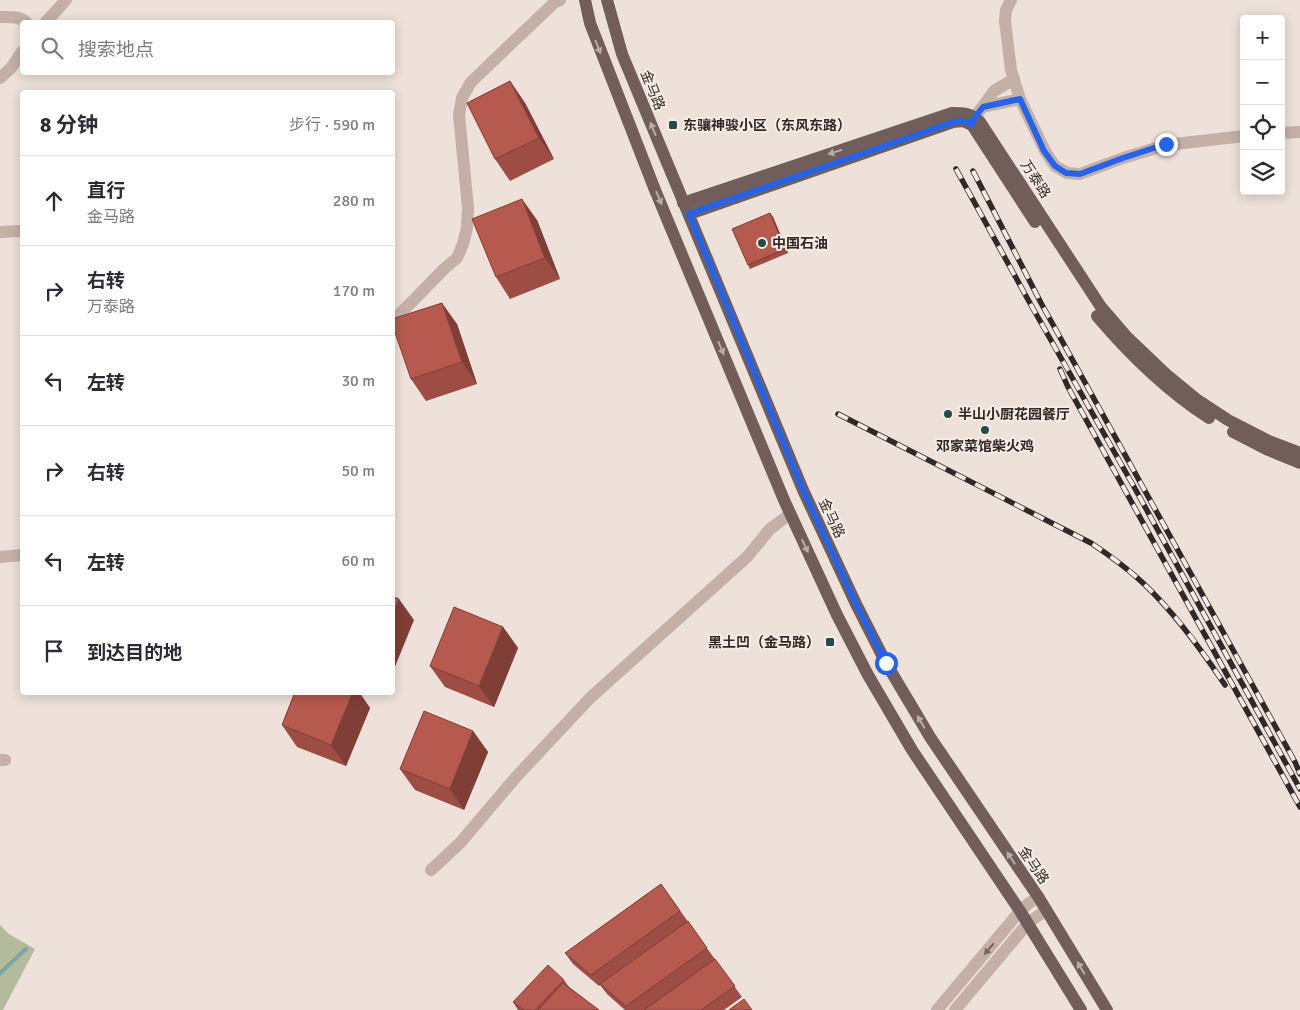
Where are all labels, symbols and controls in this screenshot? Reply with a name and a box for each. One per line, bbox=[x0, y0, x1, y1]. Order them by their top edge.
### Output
map controls bbox=[1240, 15, 1285, 195]
button: + bbox=[1240, 15, 1285, 60]
search box bbox=[20, 20, 395, 75]
icon: search bbox=[38, 34, 66, 62]
text: 搜索地点 bbox=[78, 38, 154, 62]
one-way arrow bbox=[595, 40, 603, 54]
button: − bbox=[1240, 60, 1285, 105]
street label: 金马路 bbox=[637, 68, 668, 113]
button: locate bbox=[1240, 105, 1285, 150]
text: 8 分钟 bbox=[40, 112, 98, 138]
text: 步行 · 590 m bbox=[289, 115, 375, 135]
place label: 东骧神骏小区（东风东路） bbox=[683, 117, 851, 134]
marker: 东骧神骏小区（东风东路） bbox=[667, 119, 679, 131]
one-way arrow bbox=[648, 122, 656, 136]
route end bbox=[1155, 133, 1178, 156]
one-way arrow bbox=[827, 149, 842, 156]
button: layers bbox=[1240, 150, 1285, 195]
street label: 万泰路 bbox=[1017, 157, 1054, 202]
text: 直行 bbox=[87, 179, 125, 203]
icon: ahead bbox=[40, 187, 68, 215]
text: 280 m bbox=[333, 191, 375, 211]
one-way arrow bbox=[655, 191, 663, 205]
text: 金马路 bbox=[87, 207, 135, 227]
place label: 中国石油 bbox=[772, 235, 828, 252]
marker: 中国石油 bbox=[756, 237, 768, 249]
text: 右转 bbox=[87, 269, 125, 293]
icon: right bbox=[40, 277, 68, 305]
text: 170 m bbox=[333, 281, 375, 301]
text: 万泰路 bbox=[87, 297, 135, 317]
one-way arrow bbox=[717, 341, 725, 356]
icon: left bbox=[40, 367, 68, 395]
text: 左转 bbox=[87, 371, 125, 395]
text: 30 m bbox=[341, 371, 375, 391]
place label: 半山小厨花园餐厅 bbox=[958, 406, 1070, 423]
marker: 半山小厨花园餐厅 bbox=[942, 408, 954, 420]
marker: 邓家菜馆柴火鸡 bbox=[979, 424, 991, 436]
place label: 邓家菜馆柴火鸡 bbox=[936, 438, 1034, 455]
icon: right bbox=[40, 457, 68, 485]
text: 右转 bbox=[87, 461, 125, 485]
text: 50 m bbox=[341, 461, 375, 481]
street label: 金马路 bbox=[815, 496, 848, 541]
one-way arrow bbox=[801, 539, 809, 553]
icon: left bbox=[40, 547, 68, 575]
text: 左转 bbox=[87, 551, 125, 575]
text: 60 m bbox=[341, 551, 375, 571]
place label: 黑土凹（金马路） bbox=[708, 634, 820, 651]
marker: 黑土凹（金马路） bbox=[824, 636, 836, 648]
icon: arrive bbox=[40, 637, 68, 665]
text: 到达目的地 bbox=[87, 641, 182, 665]
route start bbox=[875, 652, 898, 675]
one-way arrow bbox=[917, 716, 926, 729]
street label: 金马路 bbox=[1015, 843, 1052, 887]
one-way arrow bbox=[1006, 851, 1016, 865]
one-way arrow bbox=[983, 942, 995, 954]
one-way arrow bbox=[1077, 962, 1086, 975]

